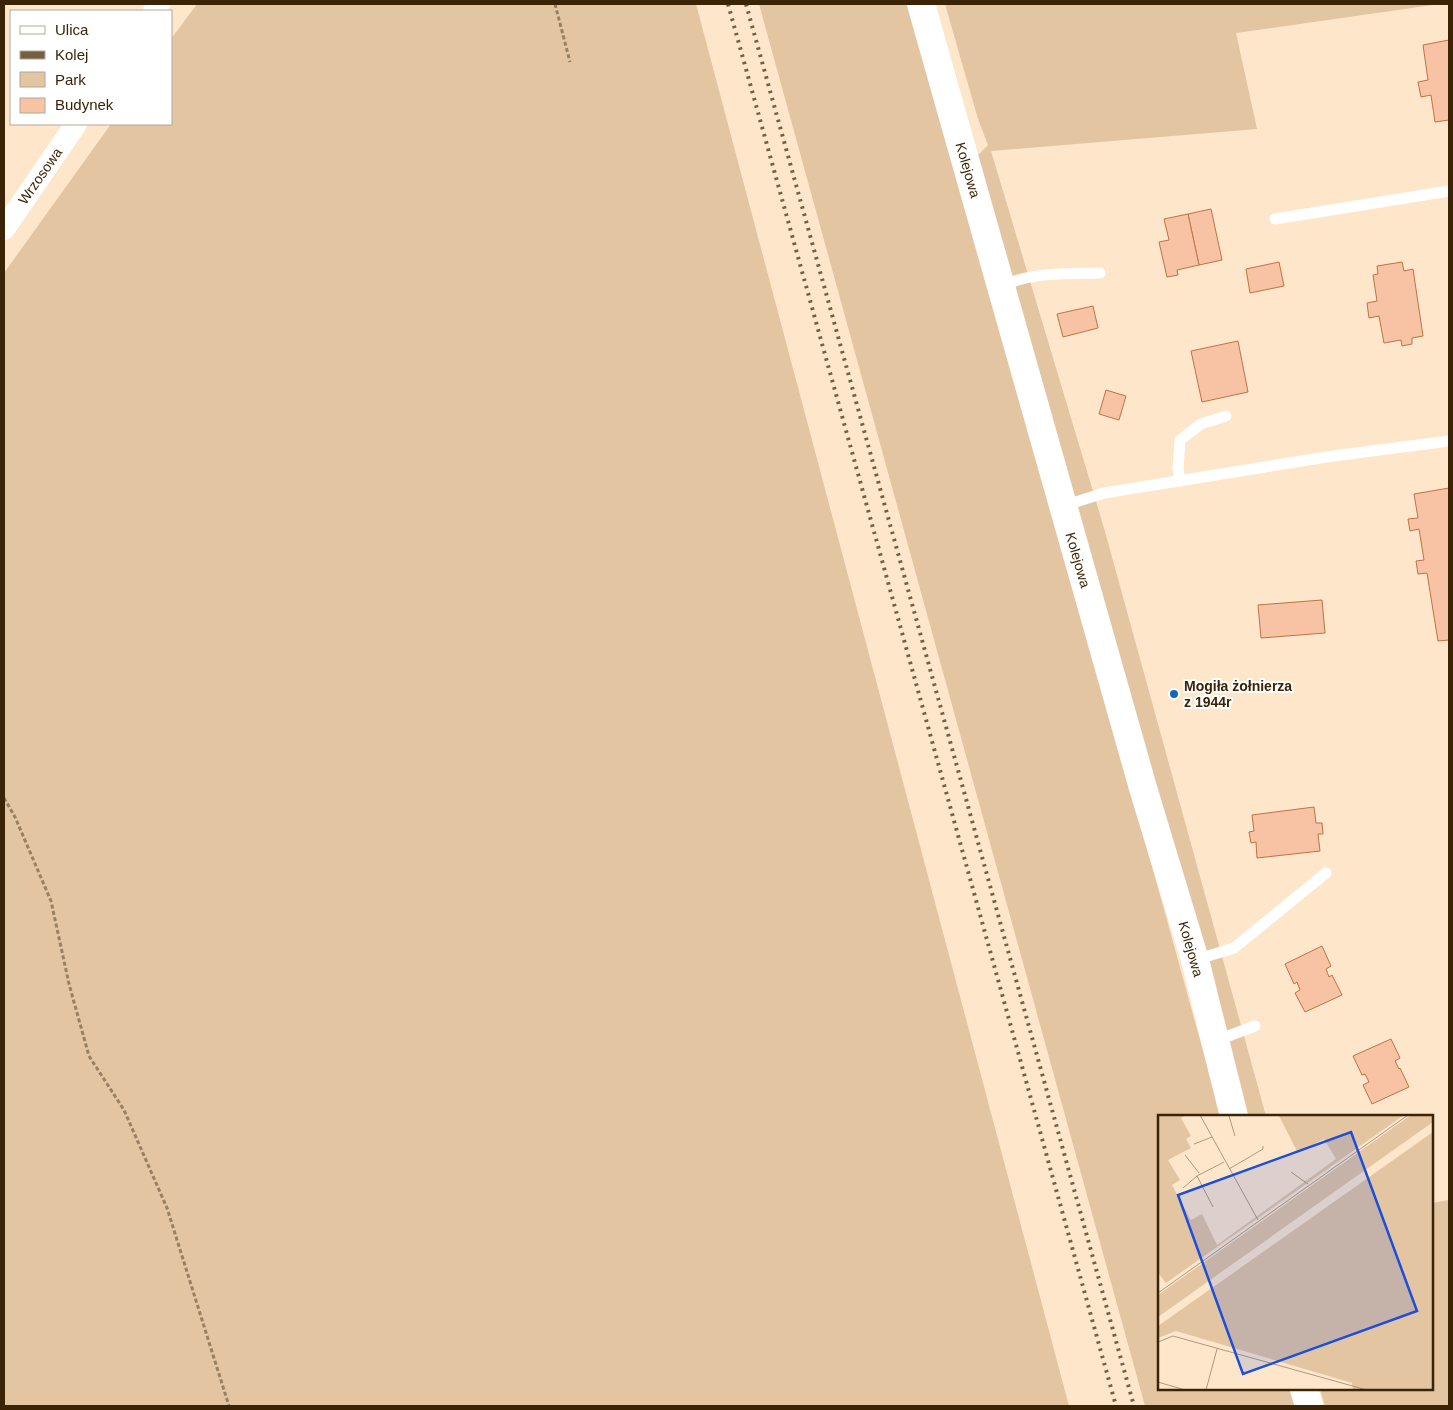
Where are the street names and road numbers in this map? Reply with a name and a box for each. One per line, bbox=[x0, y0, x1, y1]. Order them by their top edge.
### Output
street label: Kolejowa bbox=[952, 140, 984, 200]
street label: Wrzosowa bbox=[15, 145, 65, 207]
street label: Kolejowa bbox=[1062, 530, 1094, 590]
street label: Kolejowa bbox=[1175, 919, 1207, 979]

